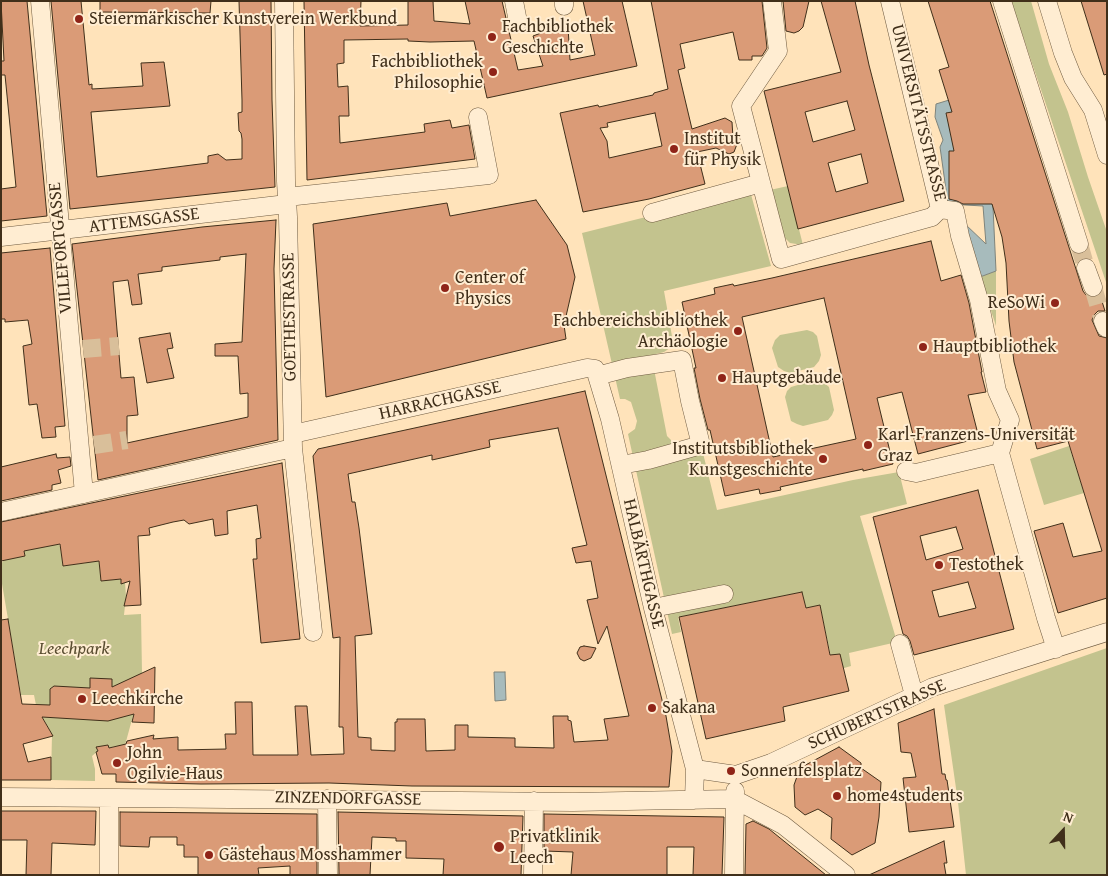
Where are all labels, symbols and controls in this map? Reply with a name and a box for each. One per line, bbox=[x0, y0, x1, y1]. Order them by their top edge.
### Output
place label: Steiermärkischer Kunstverein Werkbund bbox=[89, 8, 397, 30]
marker: Steiermärkischer Kunstverein Werkbund bbox=[73, 13, 85, 25]
place label: Fachbibliothek Geschichte bbox=[502, 16, 613, 58]
street label: UNIVERSITÄTSSTRASSE bbox=[886, 22, 950, 204]
marker: Fachbibliothek Geschichte bbox=[486, 31, 498, 43]
place label: Fachbibliothek Philosophie bbox=[372, 51, 483, 94]
marker: Fachbibliothek Philosophie bbox=[487, 66, 499, 78]
place label: Institut für Physik bbox=[684, 128, 761, 170]
marker: Institut für Physik bbox=[668, 143, 680, 155]
street label: VILLEFORTGASSE bbox=[44, 181, 78, 315]
street label: ATTEMSGASSE bbox=[88, 204, 200, 238]
street label: GOETHESTRASSE bbox=[278, 253, 302, 381]
place label: Center of Physics bbox=[455, 267, 524, 310]
marker: Center of Physics bbox=[439, 282, 451, 294]
place label: ReSoWi bbox=[988, 292, 1045, 314]
marker: ReSoWi bbox=[1049, 297, 1061, 309]
place label: Fachbereichsbibliothek Archäologie bbox=[553, 310, 728, 352]
marker: Fachbereichsbibliothek Archäologie bbox=[732, 325, 744, 337]
place label: Hauptbibliothek bbox=[933, 336, 1056, 358]
marker: Hauptbibliothek bbox=[917, 341, 929, 353]
place label: Hauptgebäude bbox=[732, 367, 841, 389]
marker: Hauptgebäude bbox=[716, 372, 728, 384]
street label: HARRACHGASSE bbox=[377, 377, 503, 425]
place label: Karl-Franzens-Universität Graz bbox=[878, 424, 1075, 466]
place label: Institutsbibliothek Kunstgeschichte bbox=[672, 438, 813, 480]
marker: Karl-Franzens-Universität Graz bbox=[862, 439, 874, 451]
marker: Institutsbibliothek Kunstgeschichte bbox=[817, 453, 829, 465]
street label: HALBÄRTHGASSE bbox=[618, 497, 668, 631]
place label: Testothek bbox=[949, 554, 1024, 576]
marker: Testothek bbox=[933, 559, 945, 571]
park label: Leechpark bbox=[39, 638, 109, 660]
street label: SCHUBERTSTRASSE bbox=[805, 675, 949, 755]
place label: Leechkirche bbox=[92, 688, 183, 710]
marker: Leechkirche bbox=[76, 693, 88, 705]
place label: Sakana bbox=[662, 697, 716, 719]
marker: Sakana bbox=[646, 702, 658, 714]
place label: John Ogilvie-Haus bbox=[127, 742, 223, 784]
marker: John Ogilvie-Haus bbox=[111, 757, 123, 769]
place label: Sonnenfelsplatz bbox=[741, 760, 862, 782]
marker: Sonnenfelsplatz bbox=[725, 765, 737, 777]
place label: home4students bbox=[847, 785, 963, 807]
street label: ZINZENDORFGASSE bbox=[275, 787, 421, 811]
marker: home4students bbox=[831, 790, 843, 802]
north arrow bbox=[1038, 806, 1088, 856]
text: N bbox=[1060, 806, 1076, 828]
place label: Privatklinik Leech bbox=[510, 826, 599, 869]
marker: Privatklinik Leech bbox=[492, 840, 506, 854]
place label: Gästehaus Mosshammer bbox=[219, 844, 402, 866]
marker: Gästehaus Mosshammer bbox=[203, 849, 215, 861]

